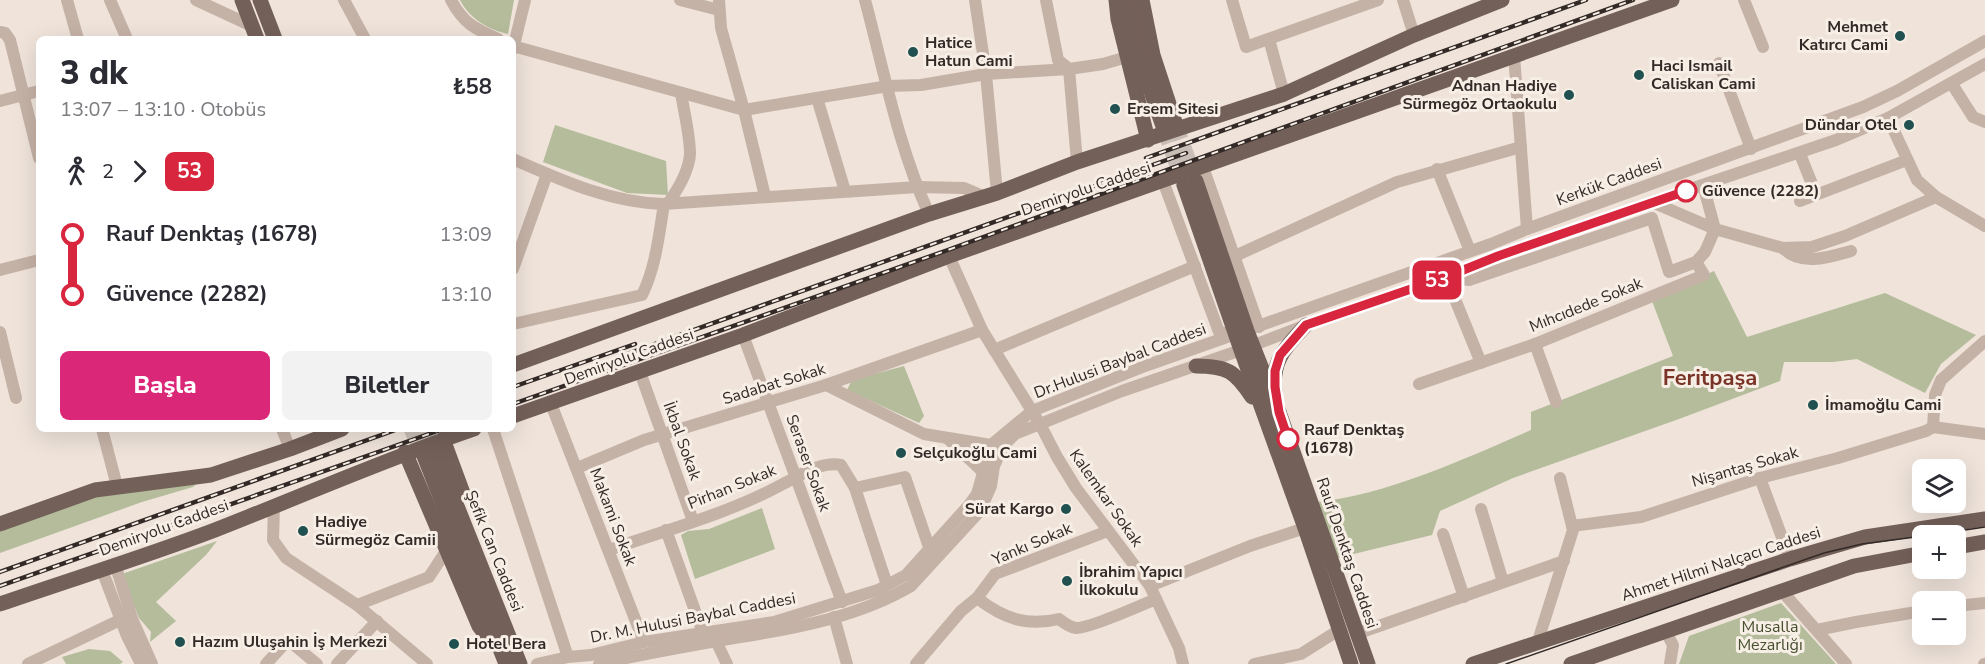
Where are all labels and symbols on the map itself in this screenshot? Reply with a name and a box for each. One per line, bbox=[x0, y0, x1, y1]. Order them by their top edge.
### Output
place label: Mehmet Katırcı Cami bbox=[1799, 16, 1889, 56]
marker: Mehmet Katırcı Cami bbox=[1893, 29, 1907, 43]
place label: Hatice Hatun Cami bbox=[925, 32, 1013, 72]
marker: Hatice Hatun Cami bbox=[906, 45, 920, 59]
place label: Haci Ismail Caliskan Cami bbox=[1651, 55, 1756, 95]
marker: Haci Ismail Caliskan Cami bbox=[1632, 68, 1646, 82]
place label: Adnan Hadiye Sürmegöz Ortaokulu bbox=[1402, 75, 1557, 115]
marker: Adnan Hadiye Sürmegöz Ortaokulu bbox=[1562, 88, 1576, 102]
place label: Ersem Sitesi bbox=[1127, 98, 1218, 120]
marker: Ersem Sitesi bbox=[1108, 102, 1122, 116]
place label: Dündar Otel bbox=[1805, 114, 1897, 136]
marker: Dündar Otel bbox=[1902, 118, 1916, 132]
street label: Kerkük Caddesi bbox=[1553, 153, 1665, 211]
street label: Demiryolu Caddesi bbox=[1018, 156, 1154, 222]
marker: Güvence (2282) bbox=[1675, 180, 1697, 202]
place label: Güvence (2282) bbox=[1702, 180, 1820, 202]
line badge: 53 bbox=[1410, 260, 1464, 300]
street label: Mıhcıdede Sokak bbox=[1526, 272, 1647, 338]
street label: Dr.Hulusi Baybal Caddesi bbox=[1031, 318, 1209, 404]
street label: Demiryolu Caddesi bbox=[561, 323, 697, 391]
street label: Sadabat Sokak bbox=[720, 358, 829, 410]
district label: Feritpaşa bbox=[1663, 363, 1757, 393]
place label: İmamoğlu Cami bbox=[1825, 394, 1941, 416]
marker: İmamoğlu Cami bbox=[1806, 398, 1820, 412]
street label: İkbal Sokak bbox=[658, 399, 707, 484]
street label: Seraser Sokak bbox=[780, 411, 836, 515]
place label: Rauf Denktaş (1678) bbox=[1304, 419, 1405, 459]
marker: Rauf Denktaş (1678) bbox=[1277, 428, 1299, 450]
street label: Nişantaş Sokak bbox=[1689, 441, 1802, 493]
place label: Selçukoğlu Cami bbox=[913, 442, 1037, 464]
street label: Kalemkar Sokak bbox=[1064, 445, 1148, 552]
marker: Selçukoğlu Cami bbox=[894, 446, 908, 460]
street label: Pirhan Sokak bbox=[685, 459, 780, 515]
street label: Makami Sokak bbox=[584, 465, 642, 570]
street label: Rauf Denktaş Caddesi bbox=[1311, 475, 1383, 631]
street label: Şefik Can Caddesi bbox=[460, 487, 528, 615]
street label: Demiryolu Caddesi bbox=[96, 494, 232, 562]
place label: Sürat Kargo bbox=[965, 498, 1054, 520]
marker: Sürat Kargo bbox=[1059, 502, 1073, 516]
place label: Hadiye Sürmegöz Camii bbox=[315, 511, 436, 551]
street label: Yankı Sokak bbox=[988, 517, 1076, 571]
street label: Ahmet Hilmi Nalçacı Caddesi bbox=[1618, 521, 1824, 607]
marker: Hadiye Sürmegöz Camii bbox=[296, 524, 310, 538]
place label: İbrahim Yapıcı İlkokulu bbox=[1079, 561, 1183, 601]
marker: İbrahim Yapıcı İlkokulu bbox=[1060, 574, 1074, 588]
street label: Dr. M. Hulusi Baybal Caddesi bbox=[589, 587, 797, 649]
park label: Musalla Mezarlığı bbox=[1737, 616, 1803, 656]
place label: Hazım Uluşahin İş Merkezi bbox=[192, 631, 387, 653]
place label: Hotel Bera bbox=[466, 633, 546, 655]
marker: Hazım Uluşahin İş Merkezi bbox=[173, 635, 187, 649]
marker: Hotel Bera bbox=[447, 637, 461, 651]

